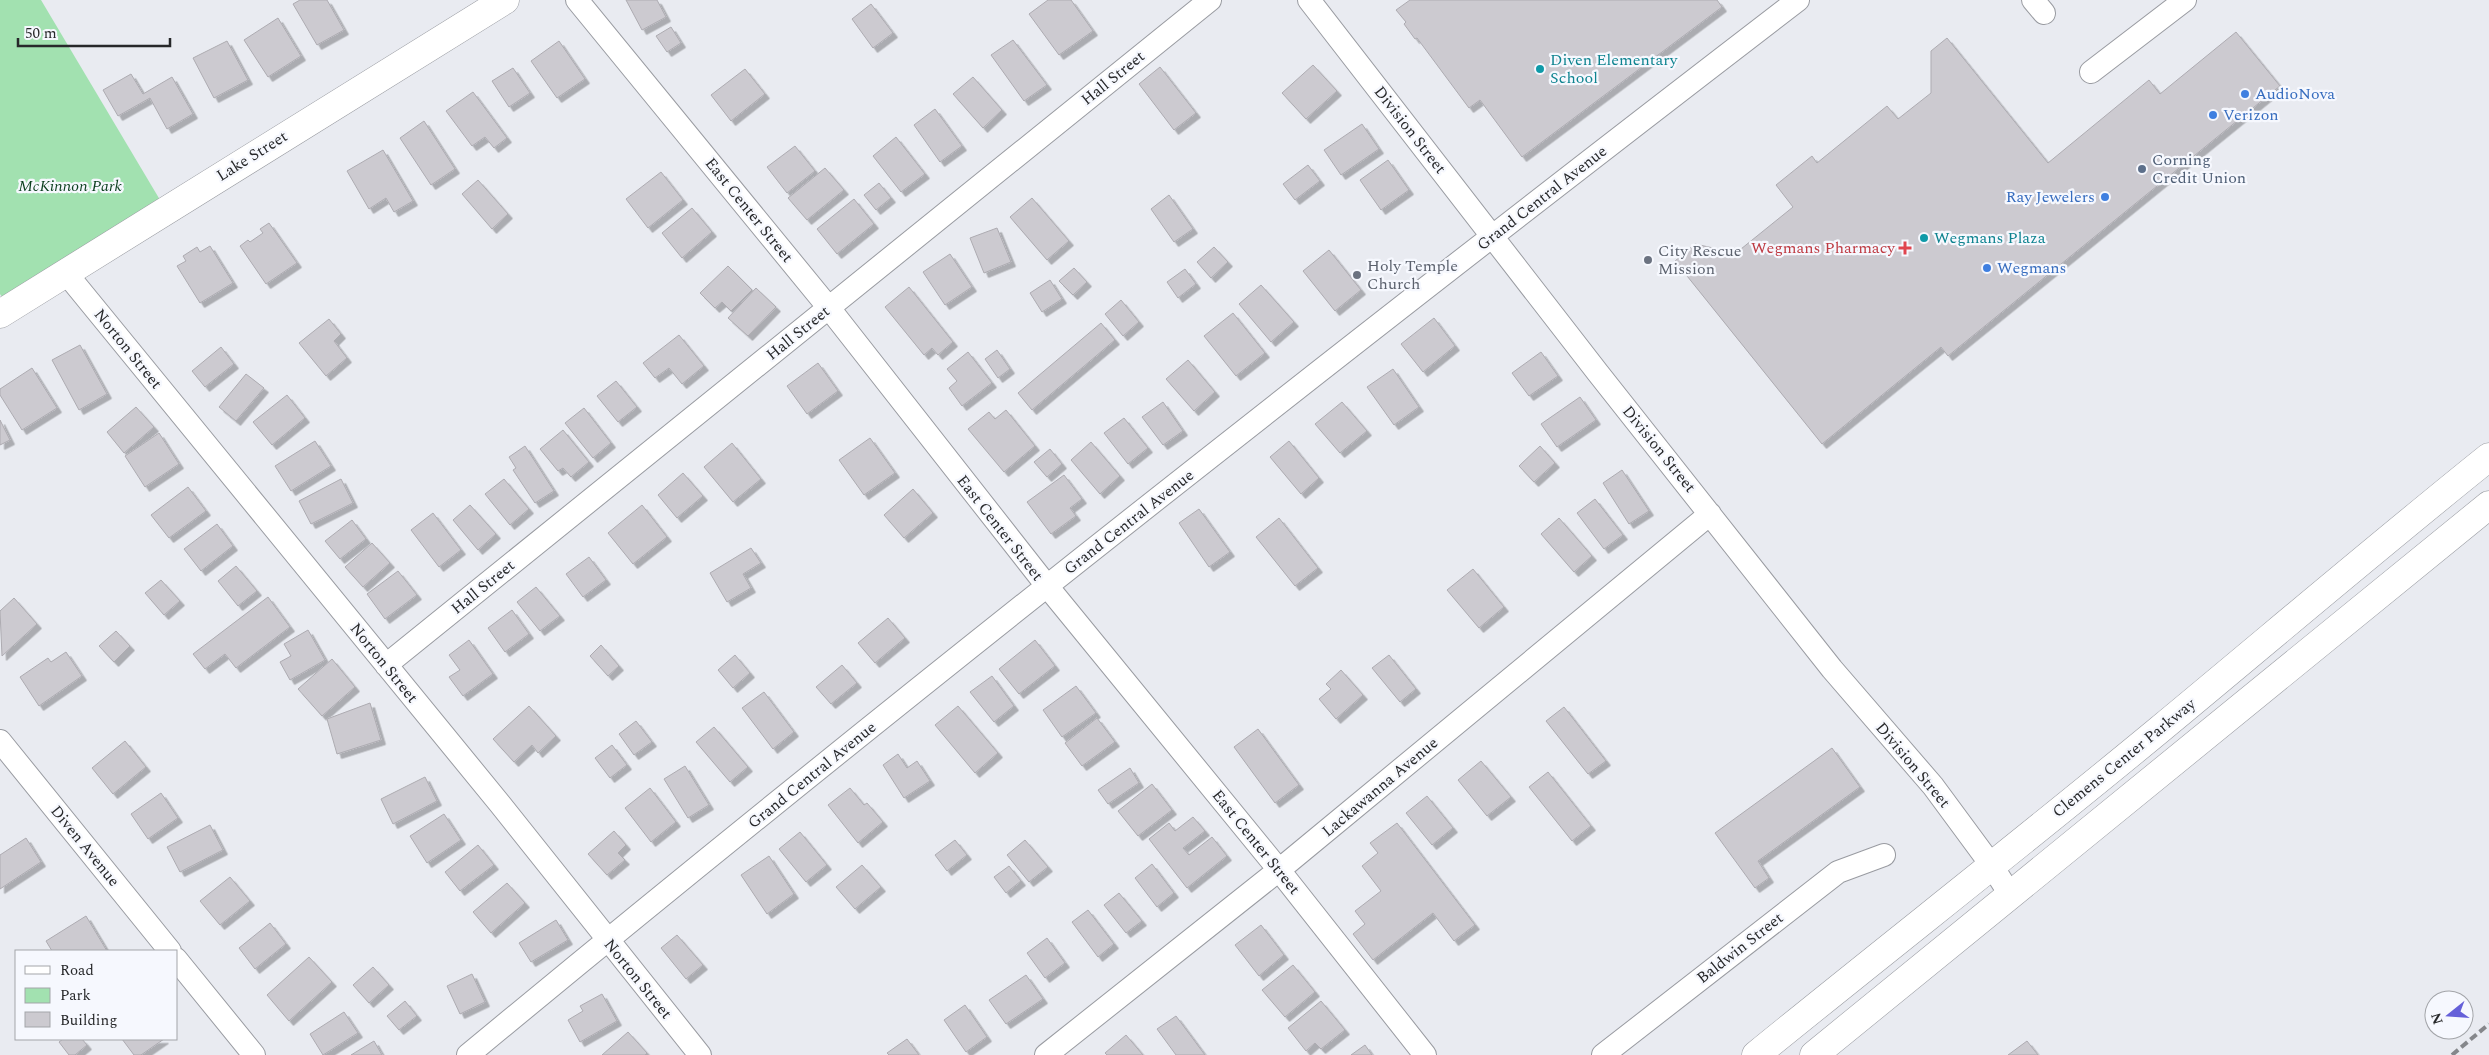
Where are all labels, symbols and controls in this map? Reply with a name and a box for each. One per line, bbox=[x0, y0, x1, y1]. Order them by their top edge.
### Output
scale bar bbox=[18, 15, 170, 47]
text: 50 m bbox=[25, 22, 57, 45]
street label: Hall Street bbox=[1076, 45, 1150, 111]
place label: Diven Elementary School bbox=[1550, 48, 1679, 90]
marker: Diven Elementary School bbox=[1534, 63, 1546, 75]
street label: Division Street bbox=[1368, 81, 1452, 179]
place label: AudioNova bbox=[2255, 82, 2335, 106]
marker: AudioNova bbox=[2239, 88, 2251, 100]
place label: Verizon bbox=[2223, 103, 2279, 127]
marker: Verizon bbox=[2207, 109, 2219, 121]
street label: Lake Street bbox=[212, 124, 293, 187]
street label: Grand Central Avenue bbox=[1472, 140, 1612, 256]
place label: Corning Credit Union bbox=[2152, 148, 2246, 190]
street label: East Center Street bbox=[699, 152, 799, 268]
marker: Corning Credit Union bbox=[2136, 163, 2148, 175]
park label: McKinnon Park bbox=[18, 174, 122, 198]
place label: Ray Jewelers bbox=[2006, 185, 2095, 209]
marker: Ray Jewelers bbox=[2099, 191, 2111, 203]
place label: Wegmans Plaza bbox=[1934, 226, 2046, 250]
marker: Wegmans Plaza bbox=[1918, 232, 1930, 244]
place label: Wegmans Pharmacy bbox=[1751, 236, 1896, 260]
place label: City Rescue Mission bbox=[1658, 239, 1742, 281]
marker: Wegmans Pharmacy bbox=[1899, 242, 1911, 254]
place label: Holy Temple Church bbox=[1367, 254, 1458, 296]
marker: City Rescue Mission bbox=[1642, 254, 1654, 266]
place label: Wegmans bbox=[1997, 256, 2066, 280]
marker: Wegmans bbox=[1981, 262, 1993, 274]
marker: Holy Temple Church bbox=[1351, 269, 1363, 281]
street label: Hall Street bbox=[761, 300, 835, 366]
street label: Norton Street bbox=[88, 304, 168, 395]
street label: Division Street bbox=[1616, 400, 1702, 498]
street label: Grand Central Avenue bbox=[1059, 464, 1199, 580]
street label: East Center Street bbox=[951, 470, 1049, 587]
street label: Hall Street bbox=[446, 554, 520, 620]
street label: Norton Street bbox=[344, 618, 424, 709]
street label: Clemens Center Parkway bbox=[2047, 692, 2202, 824]
street label: Grand Central Avenue bbox=[743, 716, 881, 834]
street label: Division Street bbox=[1870, 717, 1956, 814]
street label: Lackawanna Avenue bbox=[1317, 731, 1443, 843]
street label: East Center Street bbox=[1206, 784, 1306, 900]
street label: Diven Avenue bbox=[45, 800, 125, 892]
street label: Baldwin Street bbox=[1692, 906, 1789, 990]
street label: Norton Street bbox=[598, 934, 678, 1025]
legend bbox=[15, 950, 178, 1040]
text: Road bbox=[60, 959, 94, 982]
text: Park bbox=[60, 984, 91, 1007]
north arrow bbox=[2424, 990, 2474, 1040]
text: Building bbox=[60, 1009, 117, 1032]
text: N bbox=[2425, 1010, 2449, 1027]

